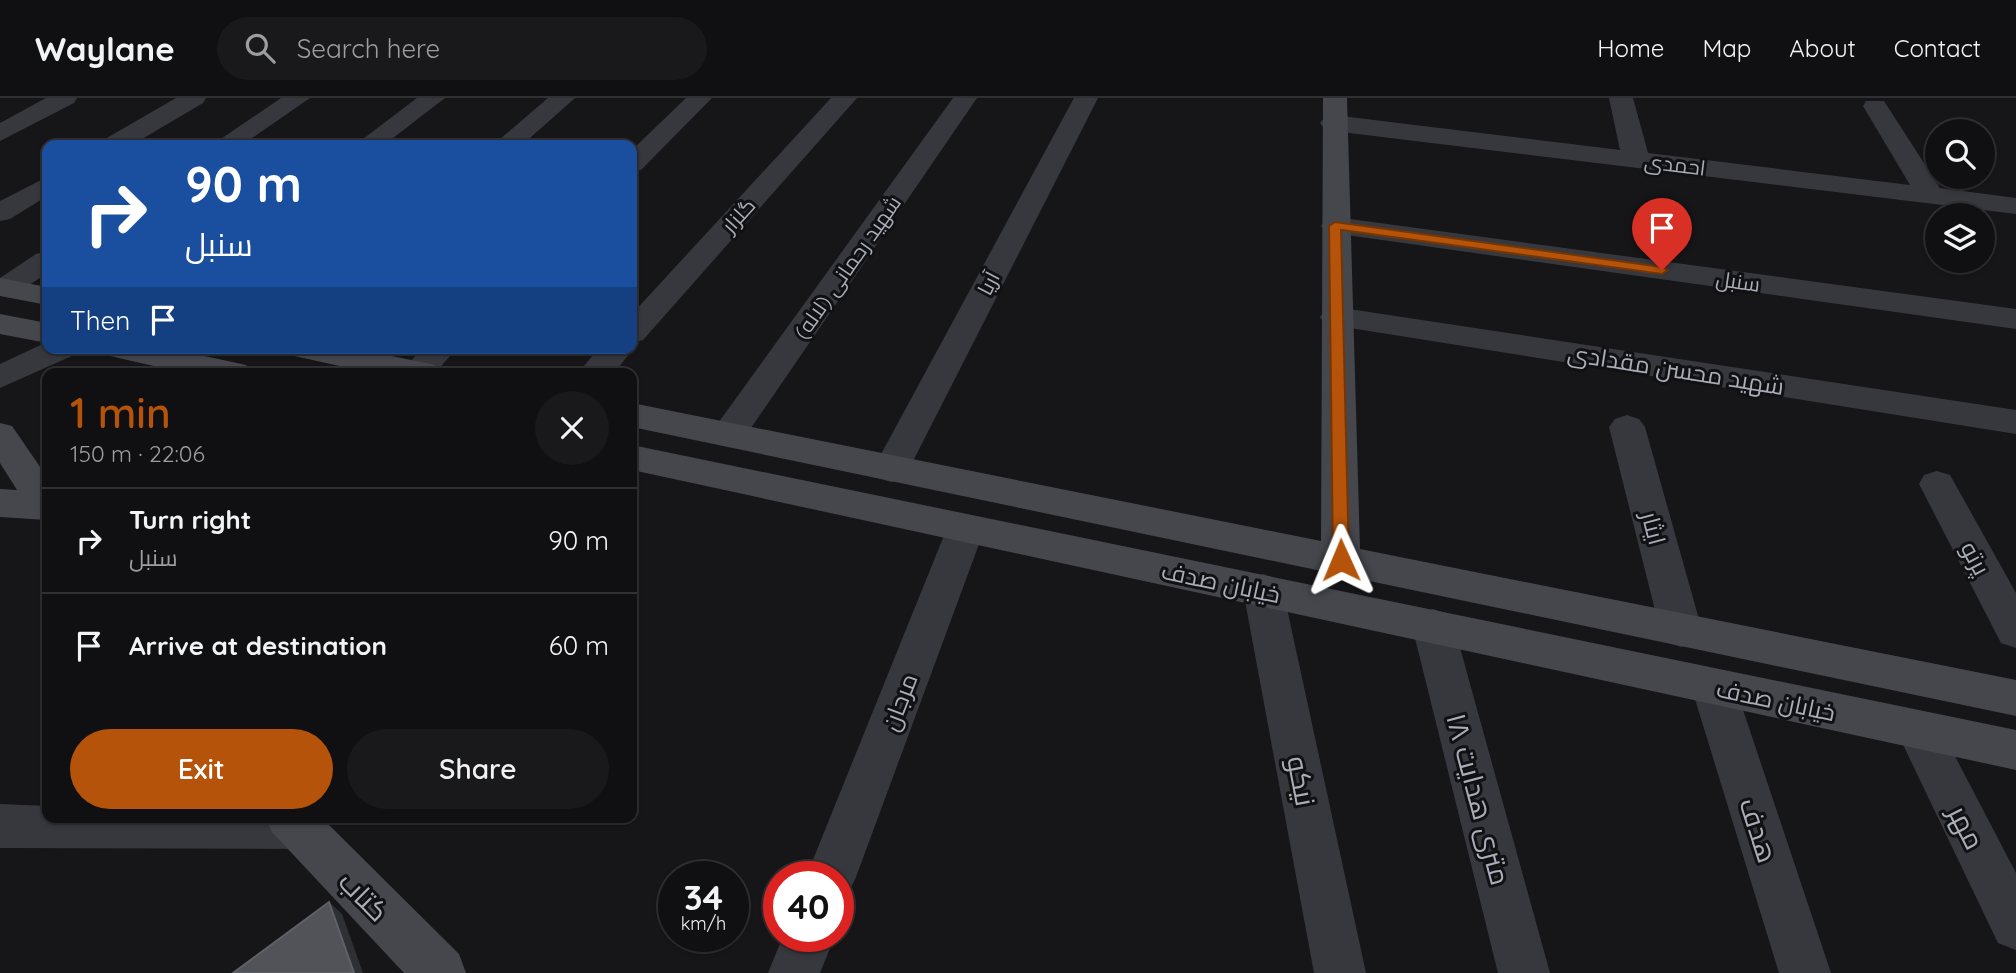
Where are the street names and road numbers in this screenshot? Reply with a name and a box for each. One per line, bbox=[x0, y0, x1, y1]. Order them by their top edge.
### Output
street label: احمدی bbox=[1643, 147, 1707, 182]
street label: شهید رحمانی (لاله) bbox=[788, 190, 907, 344]
street label: گلزار bbox=[715, 192, 760, 239]
street label: سنبل bbox=[1714, 265, 1762, 298]
street label: آریا bbox=[971, 266, 1005, 299]
street label: شهید محسن مقدادی bbox=[1566, 337, 1786, 401]
street label: ایثار bbox=[1635, 506, 1673, 548]
street label: پرتو bbox=[1953, 536, 1997, 581]
street label: خیابان صدف bbox=[1159, 555, 1283, 609]
street label: مرجان bbox=[874, 669, 924, 735]
street label: خیابان صدف bbox=[1714, 673, 1838, 727]
street label: ۱۸ متری هدایت bbox=[1439, 709, 1519, 889]
street label: نیکو bbox=[1280, 753, 1324, 809]
street label: هدف bbox=[1732, 793, 1786, 867]
street label: مهر bbox=[1940, 797, 1993, 855]
street label: کتاب bbox=[332, 864, 396, 928]

